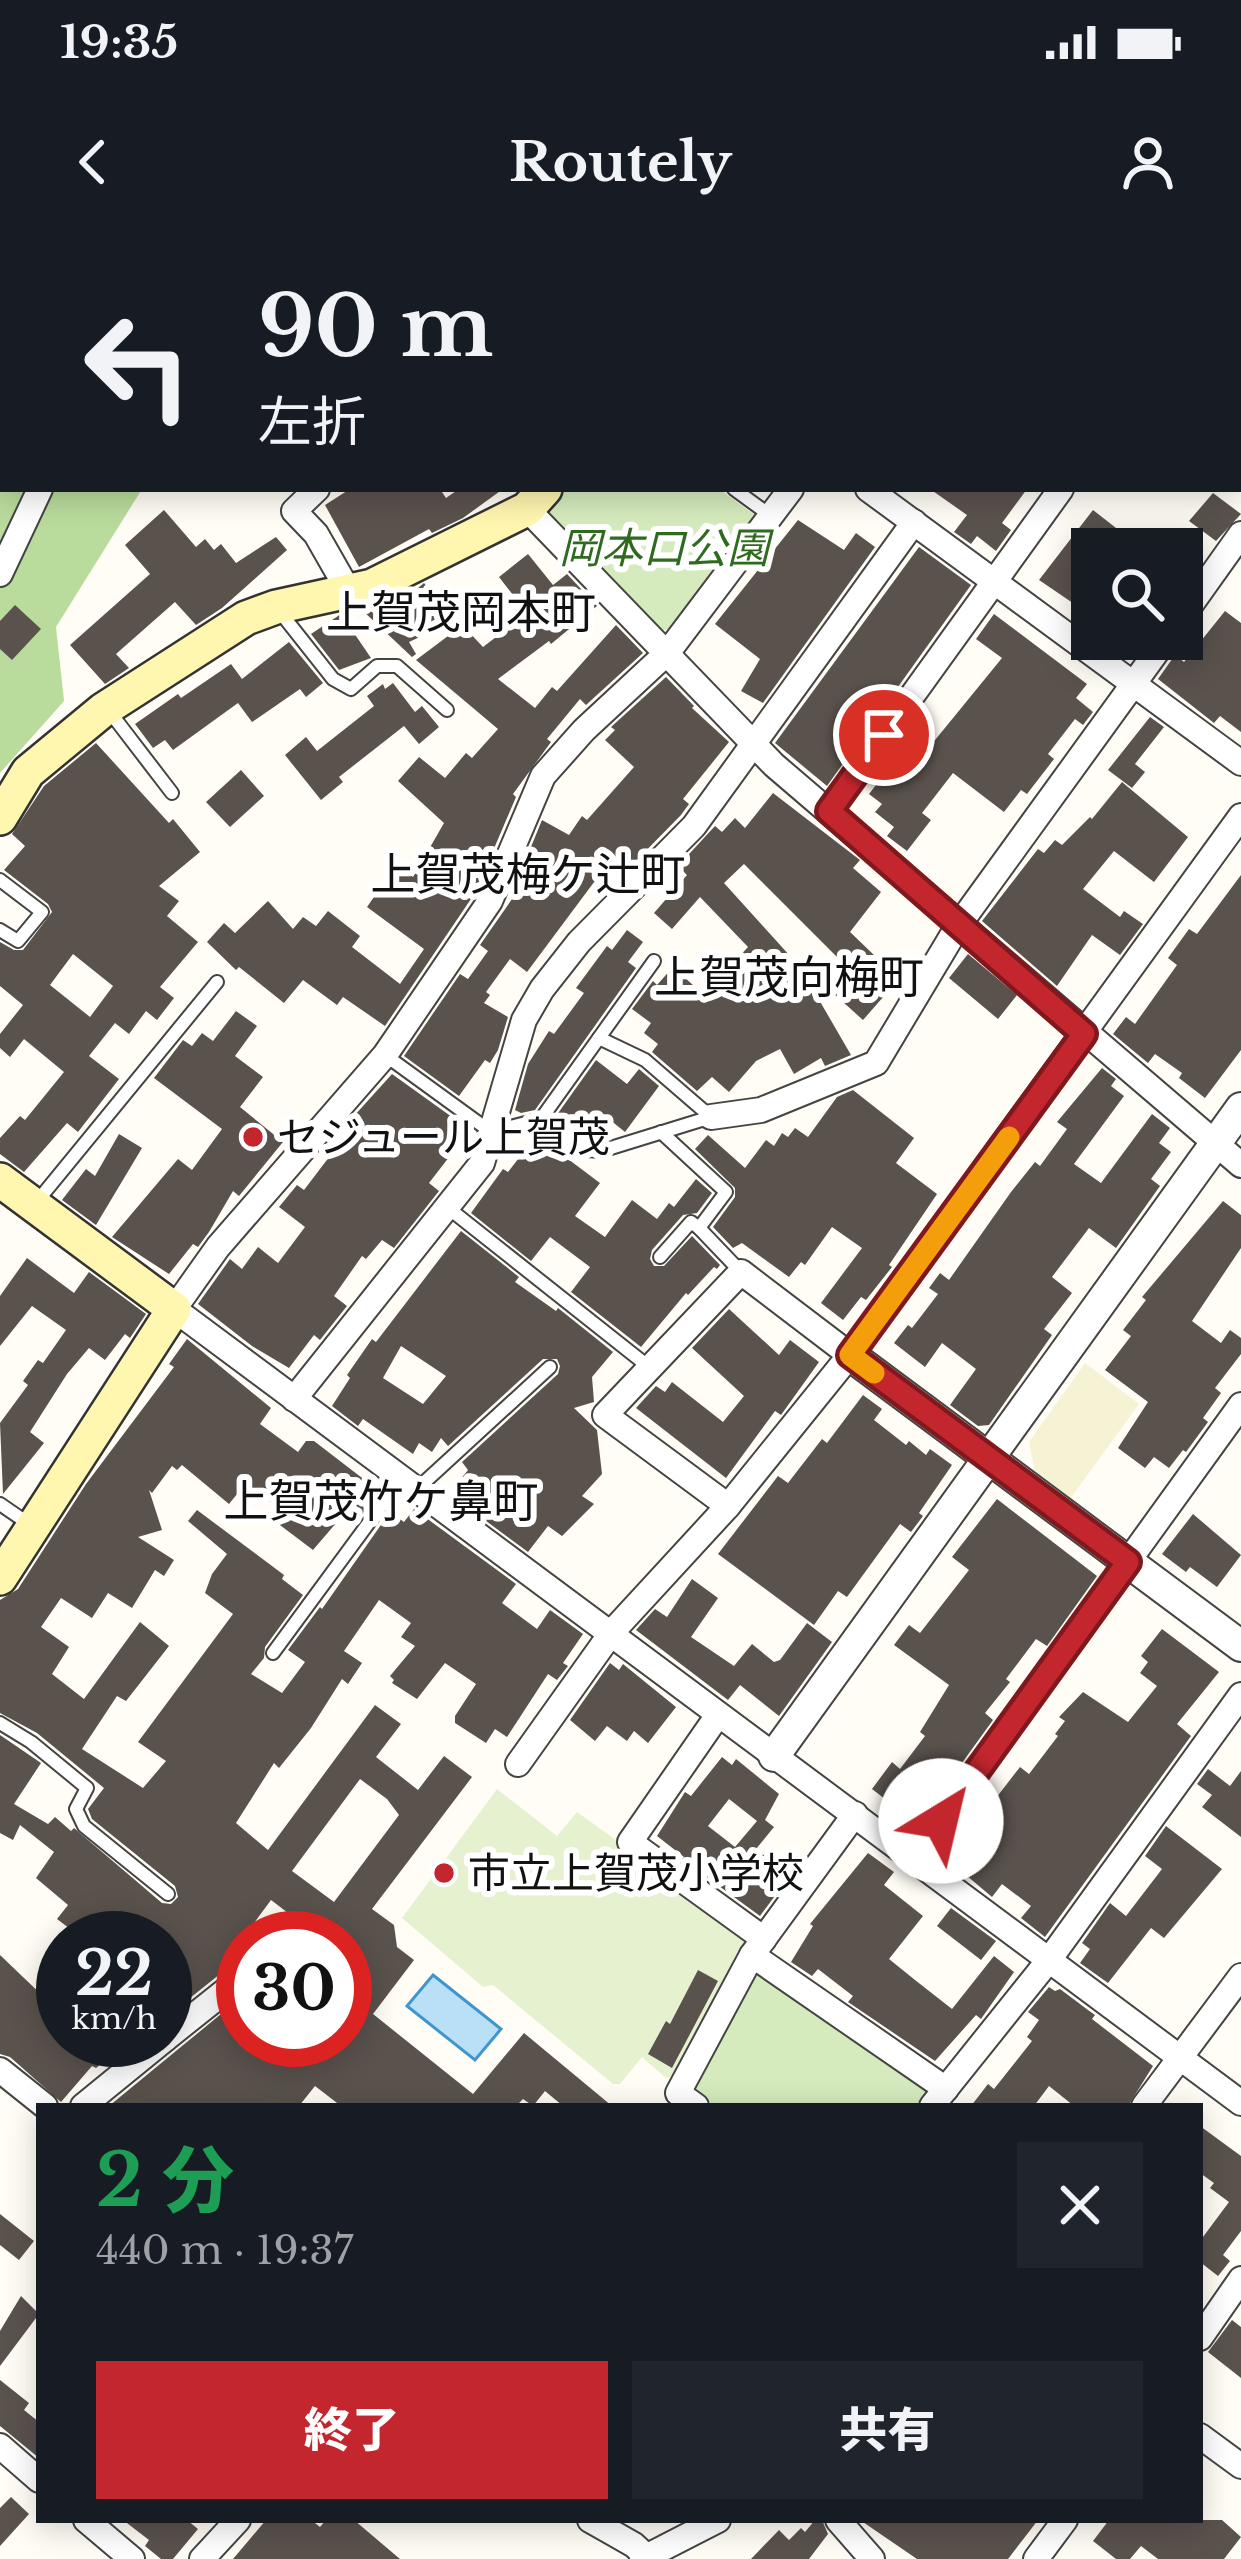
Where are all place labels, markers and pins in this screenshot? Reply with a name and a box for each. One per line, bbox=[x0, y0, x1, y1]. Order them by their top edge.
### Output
pin bbox=[833, 684, 935, 786]
place label: セジュール上賀茂 bbox=[277, 1111, 610, 1163]
marker: セジュール上賀茂 bbox=[240, 1124, 266, 1150]
place label: 市立上賀茂小学校 bbox=[468, 1847, 804, 1899]
marker: 市立上賀茂小学校 bbox=[431, 1860, 457, 1886]

